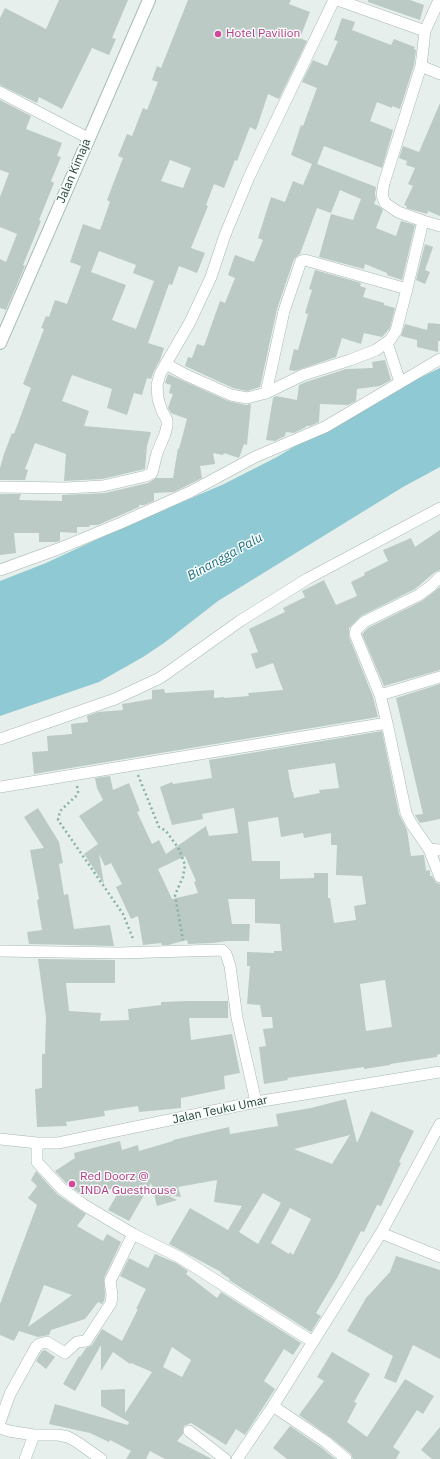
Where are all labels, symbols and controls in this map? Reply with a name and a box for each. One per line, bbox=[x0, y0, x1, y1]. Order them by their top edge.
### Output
place label: Hotel Pavilion bbox=[226, 27, 300, 41]
marker: Hotel Pavilion bbox=[213, 29, 223, 39]
street label: Jalan Kimaja bbox=[54, 137, 94, 205]
water label: Binangga Palu bbox=[185, 530, 265, 584]
street label: Jalan Teuku Umar bbox=[171, 1093, 269, 1127]
place label: Red Doorz @ INDA Guesthouse bbox=[80, 1170, 176, 1198]
marker: Red Doorz @ INDA Guesthouse bbox=[67, 1179, 77, 1189]

